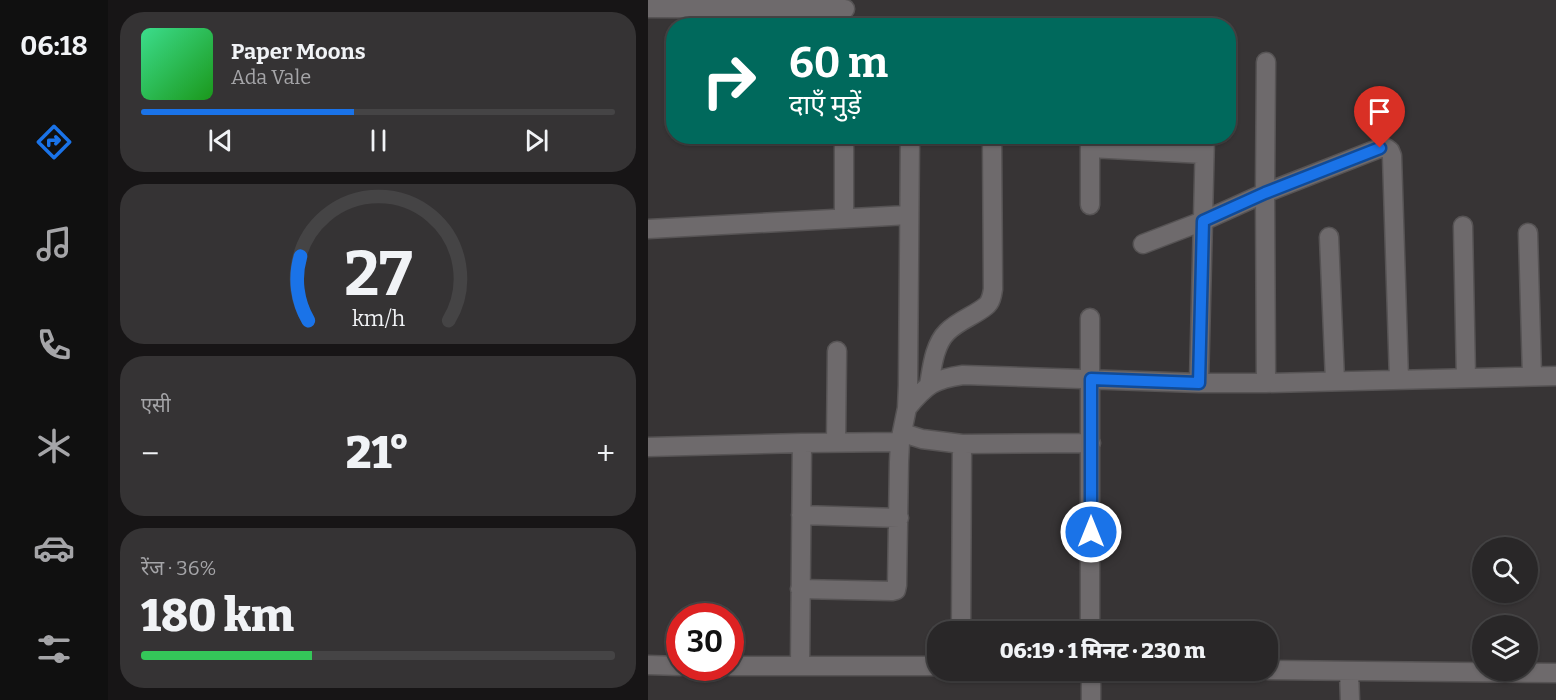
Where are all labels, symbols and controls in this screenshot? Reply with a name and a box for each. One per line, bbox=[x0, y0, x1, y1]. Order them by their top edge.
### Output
text: 06:18 bbox=[20, 30, 88, 62]
text: Paper Moons bbox=[231, 38, 366, 65]
text: 60 m bbox=[789, 38, 888, 88]
icon: right bbox=[690, 42, 768, 120]
text: Ada Vale bbox=[231, 65, 311, 89]
pin bbox=[1354, 86, 1405, 148]
text: दाएँ मुड़ें bbox=[789, 89, 861, 121]
icon: arrive bbox=[1363, 95, 1396, 128]
icon: directions bbox=[33, 121, 75, 163]
icon: previous bbox=[204, 124, 237, 157]
icon: pause bbox=[362, 124, 395, 157]
icon: next bbox=[520, 124, 553, 157]
icon: music bbox=[33, 223, 75, 265]
text: 27 bbox=[344, 237, 412, 312]
text: km/h bbox=[351, 306, 405, 332]
icon: phone bbox=[33, 324, 75, 366]
text: एसी bbox=[141, 393, 171, 417]
icon: climate bbox=[33, 425, 75, 467]
text: 21° bbox=[346, 426, 410, 480]
text: − bbox=[141, 434, 159, 474]
text: + bbox=[596, 434, 615, 474]
position arrow bbox=[1059, 500, 1123, 564]
icon: car bbox=[33, 527, 75, 569]
map controls bbox=[1472, 537, 1538, 681]
button: search bbox=[1472, 537, 1538, 603]
text: रेंज · 36% bbox=[141, 556, 216, 580]
text: 180 km bbox=[141, 589, 294, 643]
speed limit sign: 30 bbox=[666, 603, 744, 681]
button: layers bbox=[1472, 615, 1538, 681]
icon: filters bbox=[33, 628, 75, 670]
text: 06:19 · 1 मिनट · 230 m bbox=[1000, 637, 1205, 664]

